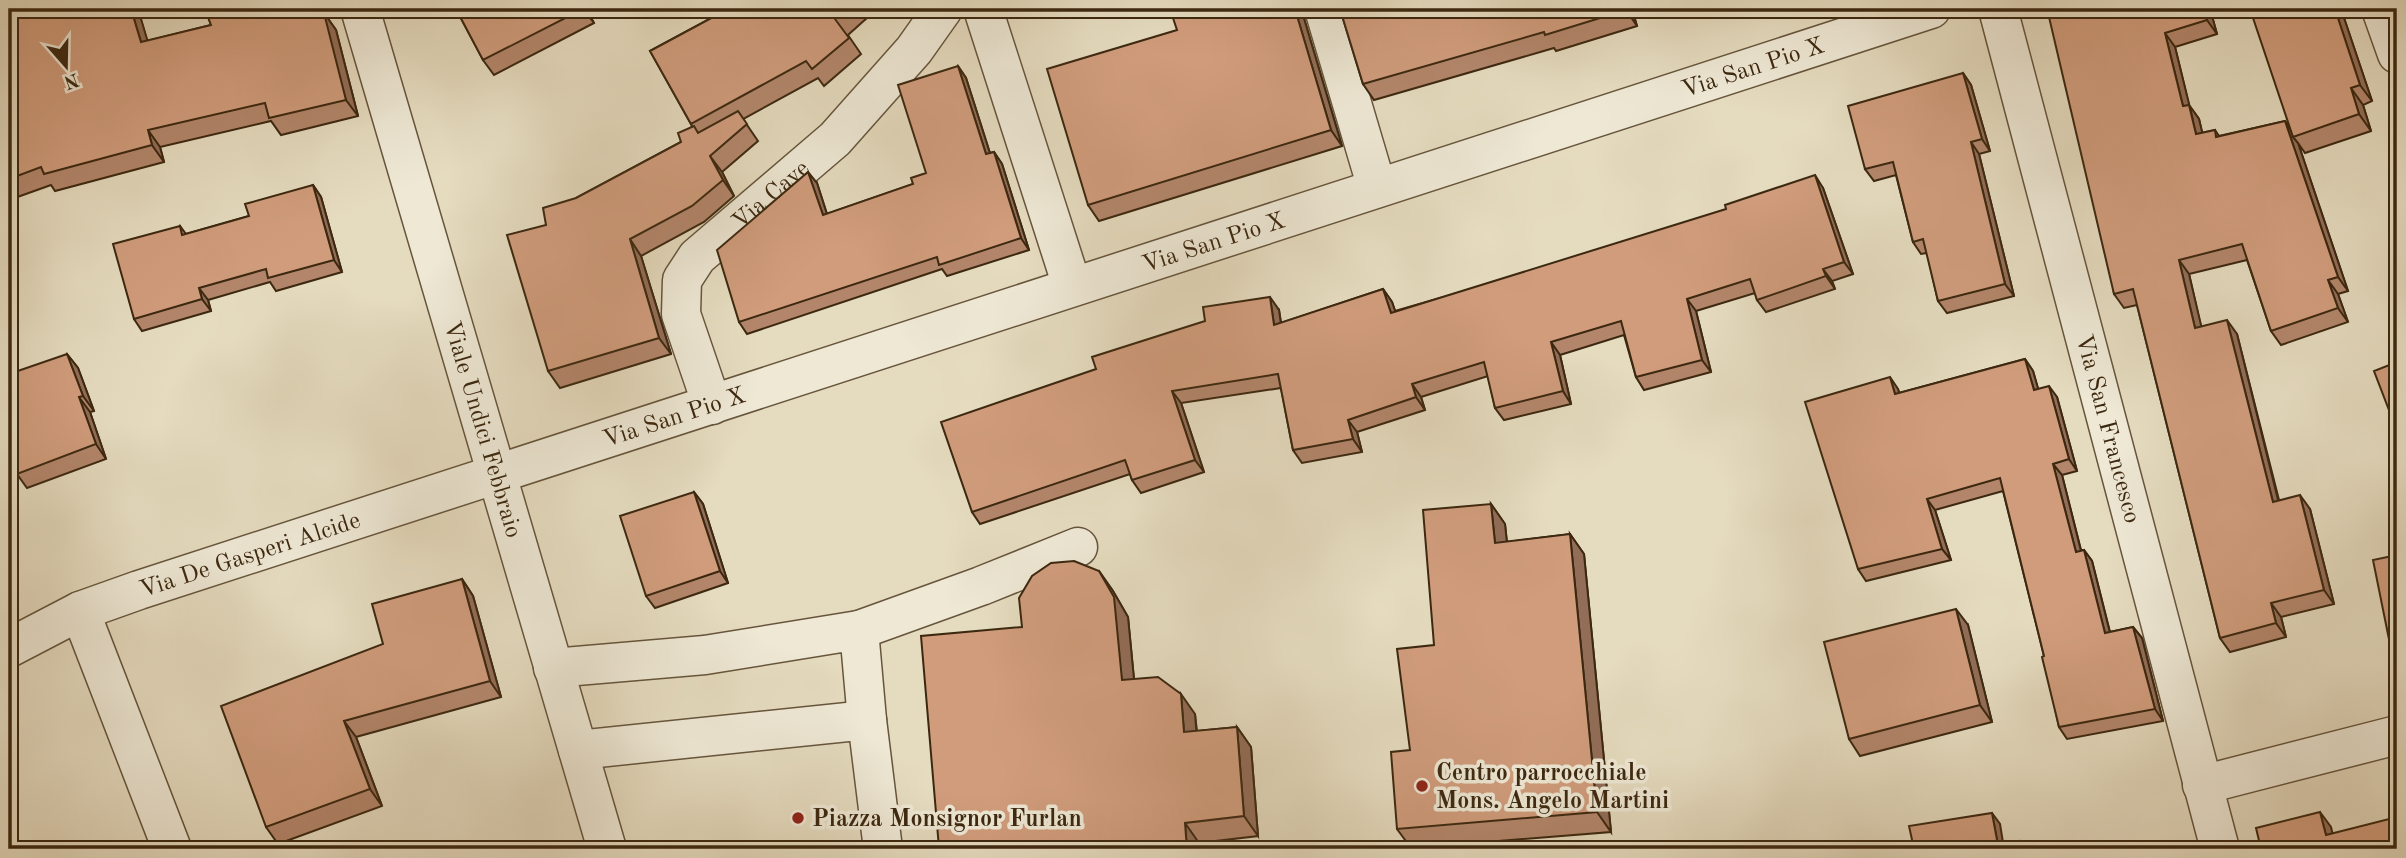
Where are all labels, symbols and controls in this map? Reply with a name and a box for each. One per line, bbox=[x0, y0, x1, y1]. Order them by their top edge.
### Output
north arrow bbox=[32, 32, 102, 102]
street label: Via San Pio X bbox=[1679, 34, 1828, 103]
text: N bbox=[60, 68, 81, 91]
street label: Via Cave bbox=[729, 157, 814, 235]
street label: Via San Pio X bbox=[1140, 209, 1288, 278]
street label: Viale Undici Febbraio bbox=[438, 319, 525, 541]
street label: Via San Francesco bbox=[2071, 332, 2143, 526]
street label: Via San Pio X bbox=[600, 384, 749, 453]
street label: Via De Gasperi Alcide bbox=[137, 509, 364, 603]
place label: Centro parrocchiale Mons. Angelo Martini bbox=[1436, 762, 1669, 814]
marker: Centro parrocchiale Mons. Angelo Martini bbox=[1414, 778, 1430, 794]
place label: Piazza Monsignor Furlan bbox=[812, 808, 1082, 832]
marker: Piazza Monsignor Furlan bbox=[790, 810, 806, 826]

